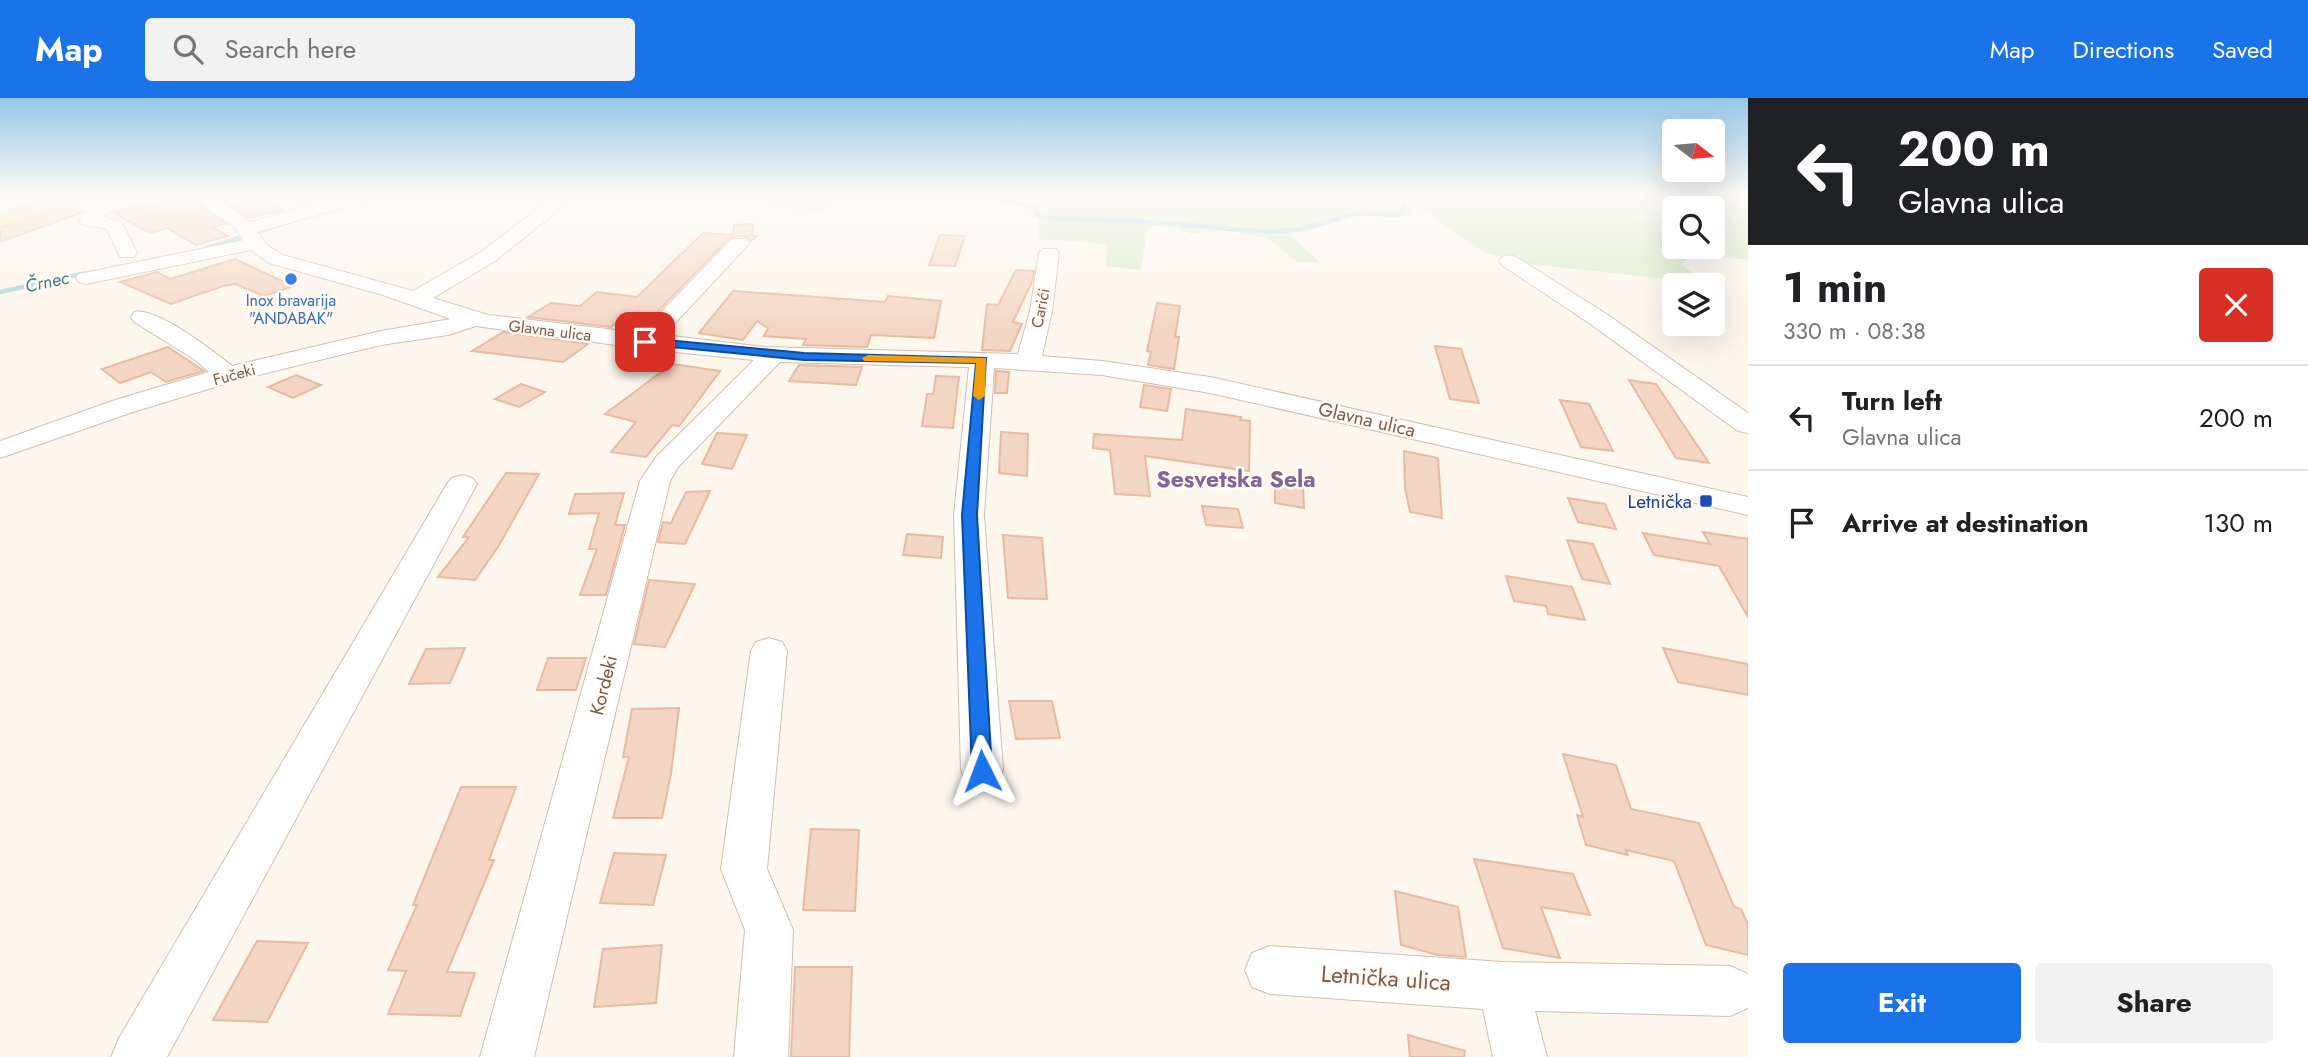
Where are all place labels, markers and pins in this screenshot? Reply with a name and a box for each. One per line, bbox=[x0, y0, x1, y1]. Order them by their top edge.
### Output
marker: Inox bravarija "ANDABAK" bbox=[283, 271, 299, 287]
place label: Inox bravarija "ANDABAK" bbox=[246, 289, 336, 330]
pin bbox=[615, 312, 675, 372]
place label: Letnička bbox=[1628, 488, 1692, 515]
marker: Letnička bbox=[1698, 493, 1714, 509]

